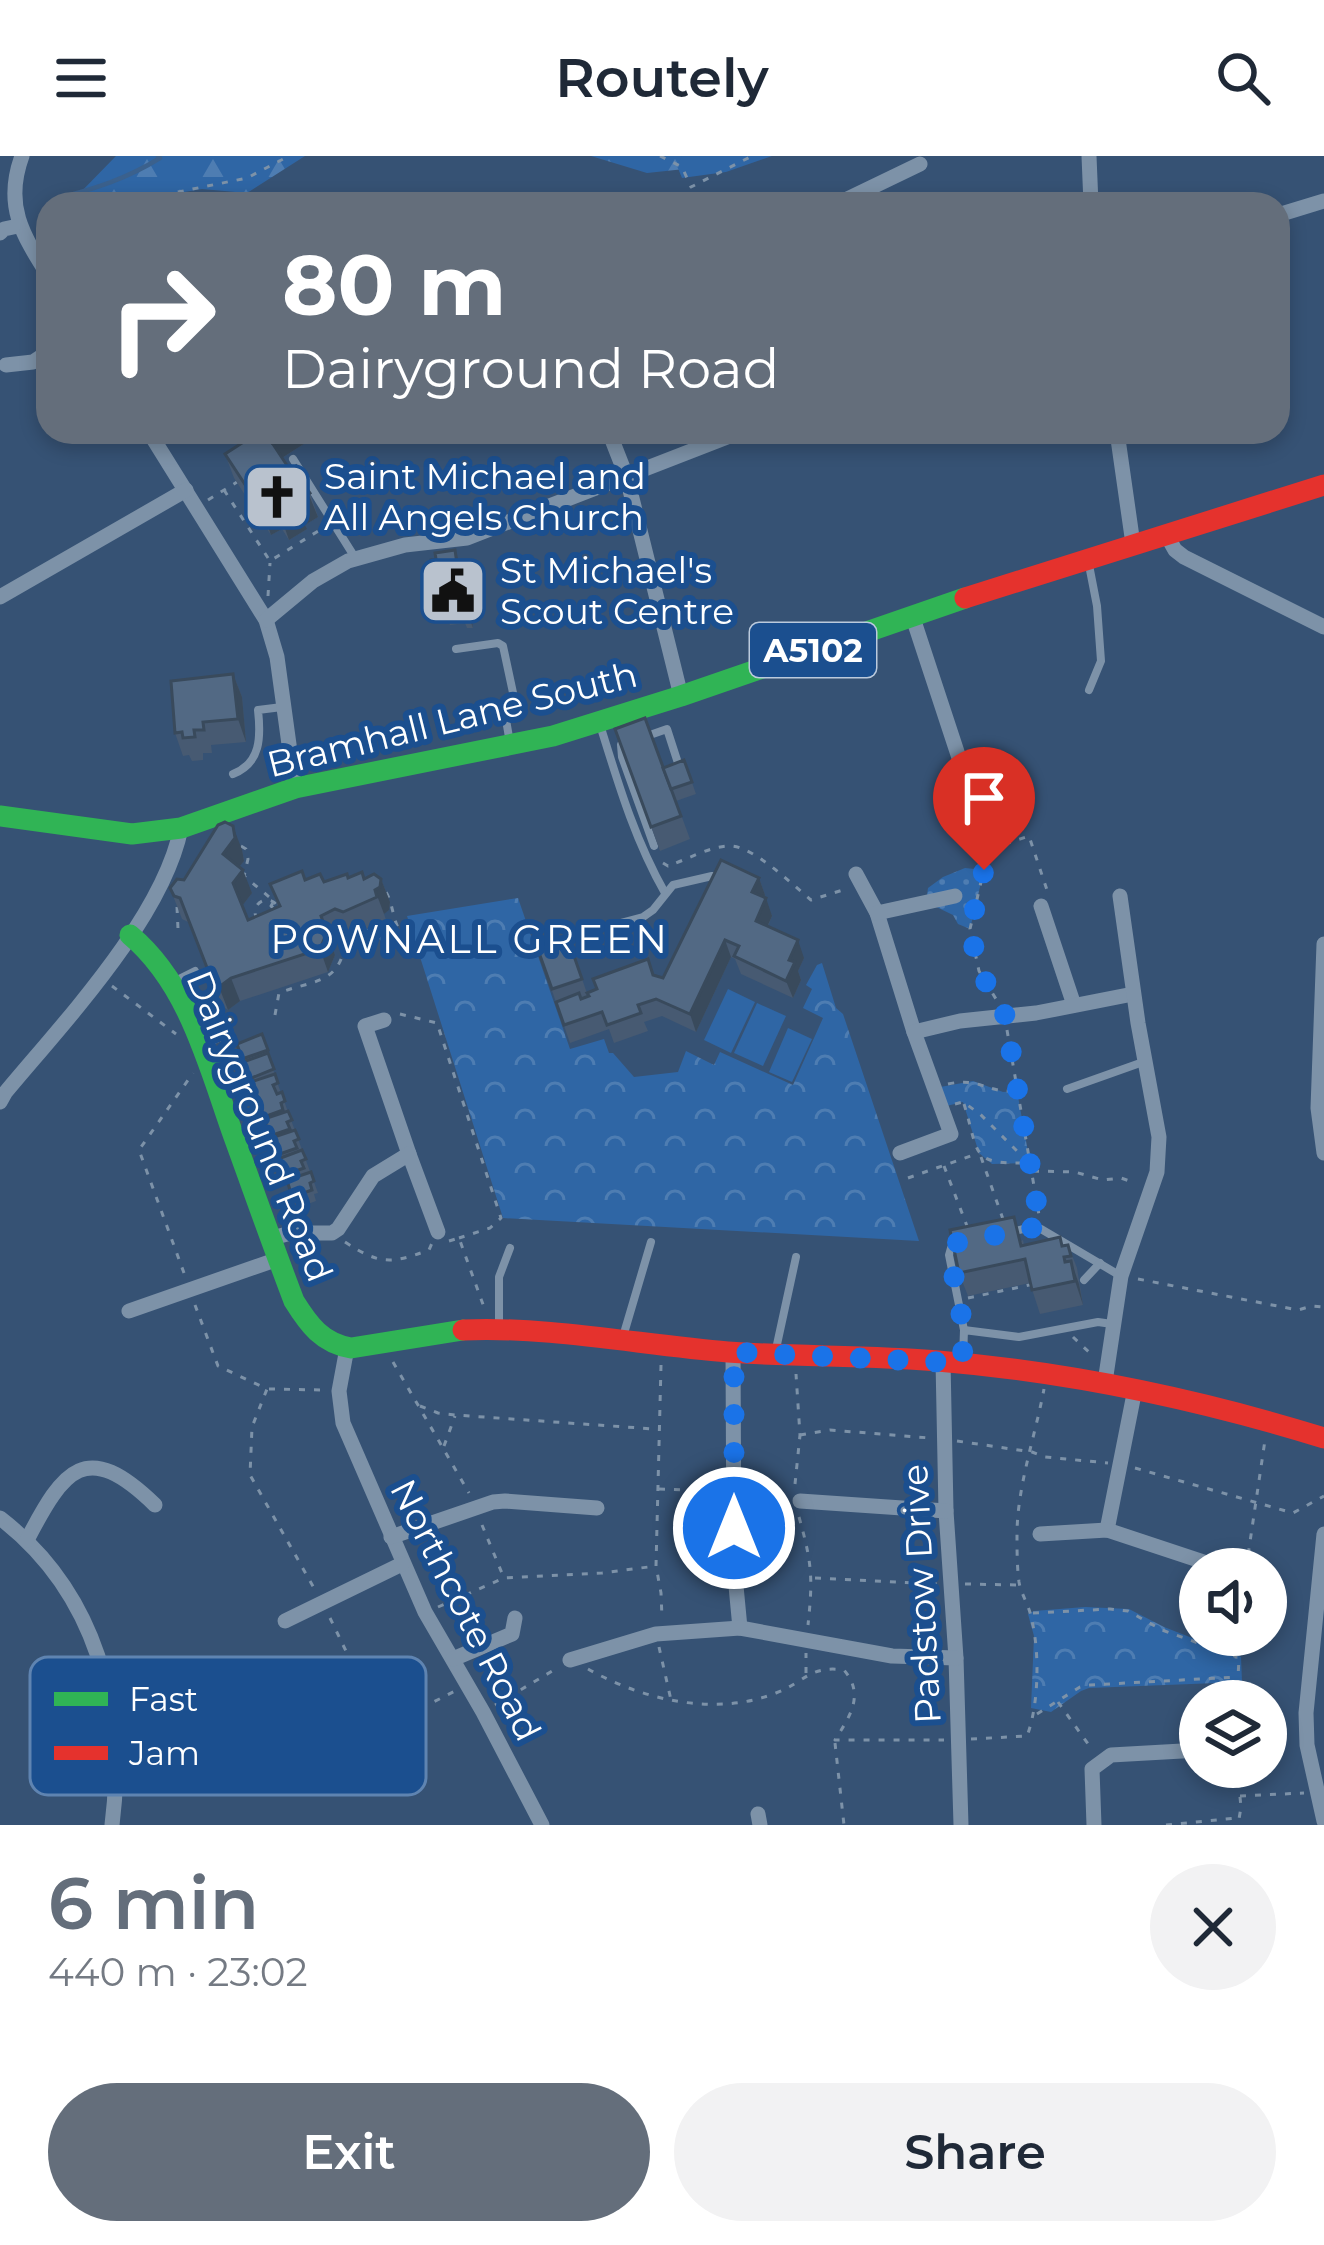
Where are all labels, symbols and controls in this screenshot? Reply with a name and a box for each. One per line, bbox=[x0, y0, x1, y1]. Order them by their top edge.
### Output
icon: menu bbox=[48, 45, 114, 111]
text: Routely bbox=[555, 45, 769, 111]
icon: search bbox=[1210, 45, 1276, 111]
text: 80 m bbox=[282, 234, 506, 336]
icon: right bbox=[84, 240, 240, 396]
text: Dairyground Road bbox=[282, 336, 779, 402]
place label: Saint Michael and All Angels Church bbox=[324, 454, 646, 539]
church icon: Saint Michael and All Angels Church bbox=[242, 462, 312, 532]
place label: St Michael's Scout Centre bbox=[500, 548, 734, 633]
public building icon: St Michael's Scout Centre bbox=[418, 556, 488, 626]
road number: A5102 bbox=[750, 623, 876, 677]
street label: Bramhall Lane South bbox=[262, 652, 642, 786]
pin bbox=[933, 747, 1035, 870]
icon: arrive bbox=[951, 765, 1017, 831]
district label: POWNALL GREEN bbox=[270, 915, 670, 963]
street label: Dairyground Road bbox=[178, 964, 342, 1288]
street label: Padstow Drive bbox=[892, 1463, 950, 1725]
position arrow bbox=[671, 1465, 797, 1591]
street label: Northcote Road bbox=[381, 1472, 551, 1748]
map controls bbox=[1179, 1548, 1287, 1788]
button: sound bbox=[1179, 1548, 1287, 1656]
legend bbox=[30, 1657, 426, 1795]
text: Fast bbox=[129, 1679, 198, 1719]
button: layers bbox=[1179, 1680, 1287, 1788]
text: Jam bbox=[128, 1733, 200, 1773]
text: 6 min bbox=[48, 1859, 259, 1947]
button: close bbox=[1150, 1864, 1276, 1990]
text: 440 m · 23:02 bbox=[48, 1948, 308, 1996]
button: Exit bbox=[48, 2083, 650, 2221]
button: Share bbox=[674, 2083, 1276, 2221]

